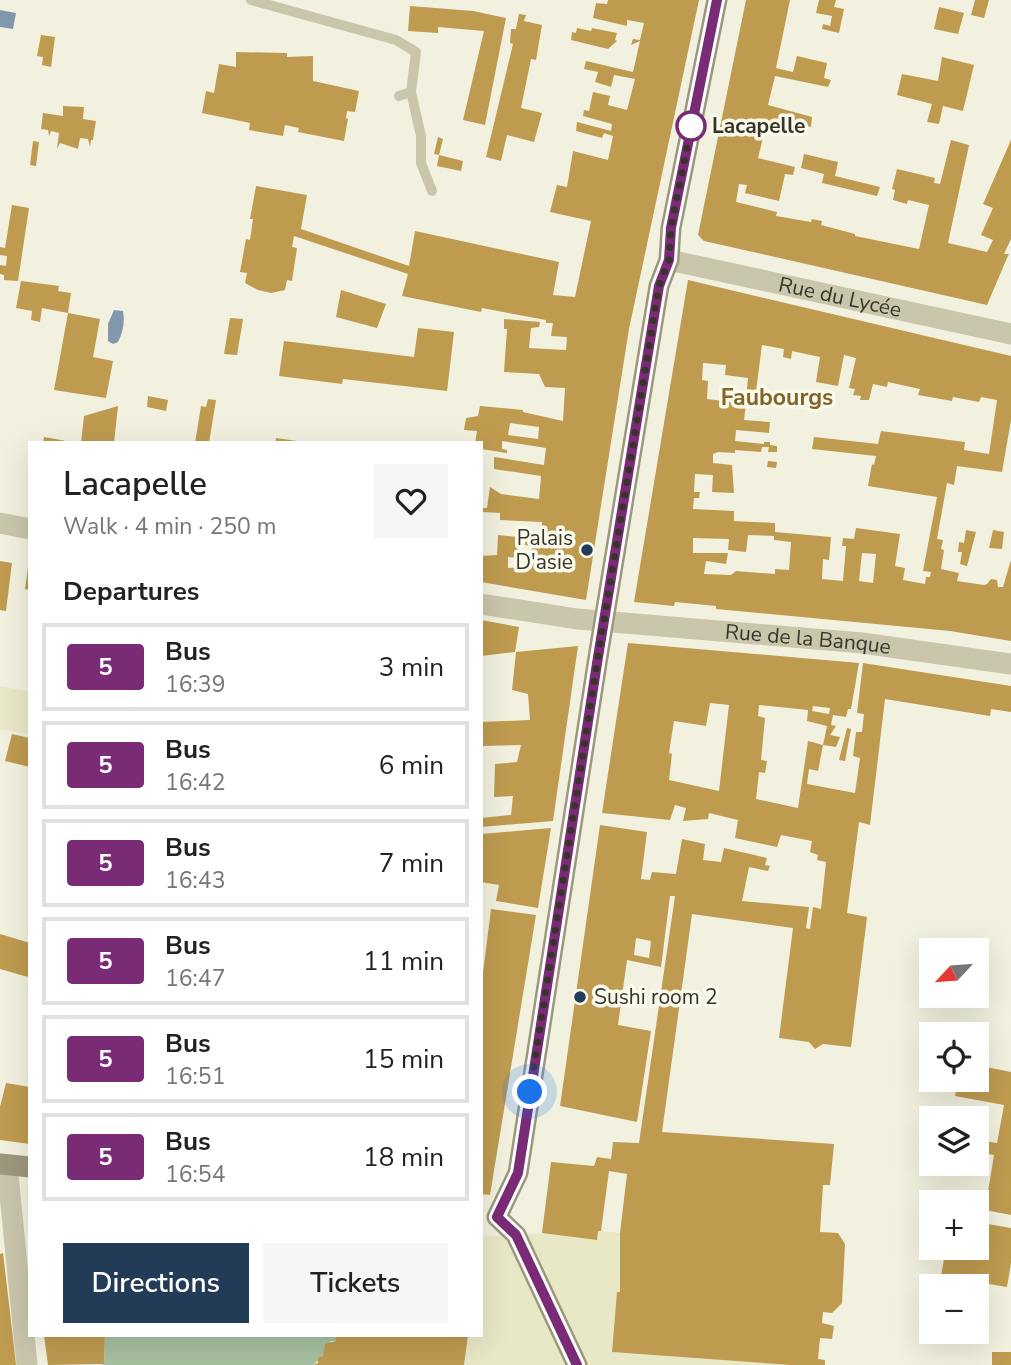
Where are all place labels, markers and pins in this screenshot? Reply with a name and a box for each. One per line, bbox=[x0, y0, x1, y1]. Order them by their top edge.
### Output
marker: Lacapelle bbox=[676, 111, 706, 141]
place label: Lacapelle bbox=[712, 112, 805, 140]
place label: Palais D'asie bbox=[516, 524, 573, 576]
marker: Palais D'asie bbox=[579, 542, 595, 558]
place label: Sushi room 2 bbox=[594, 983, 718, 1011]
marker: Sushi room 2 bbox=[572, 989, 588, 1005]

